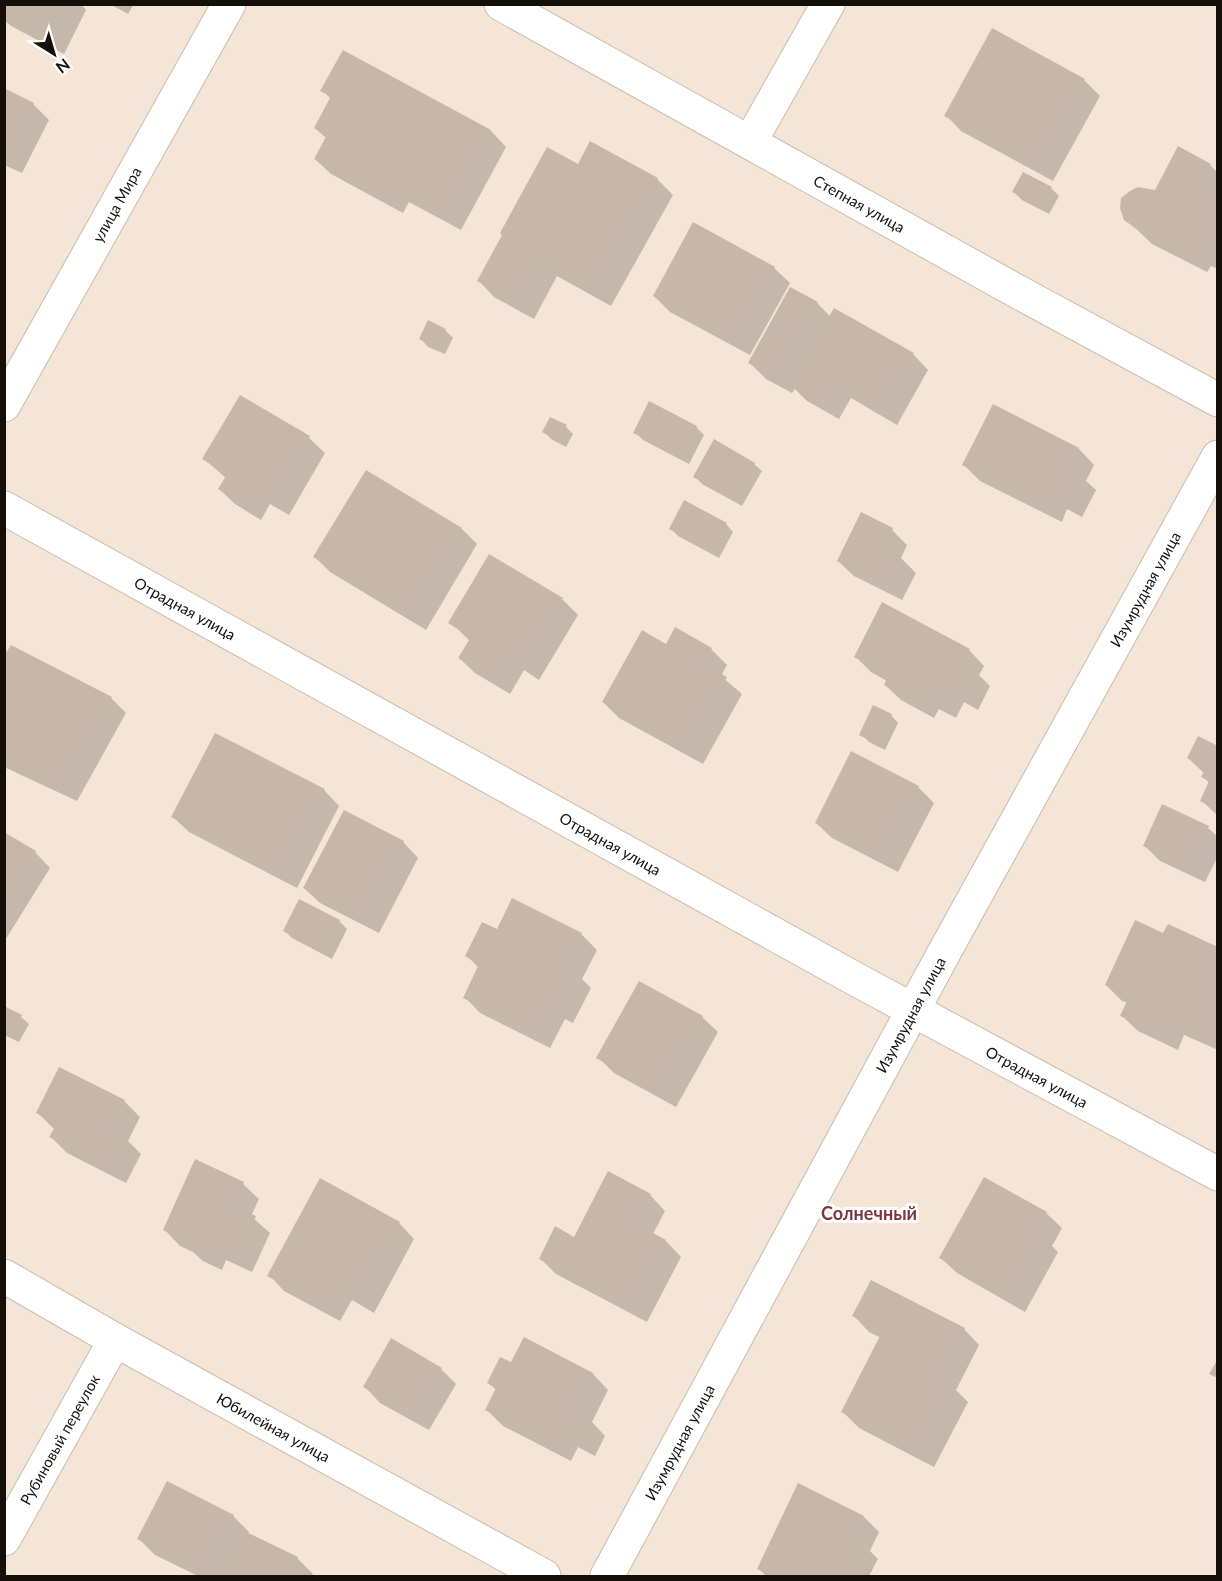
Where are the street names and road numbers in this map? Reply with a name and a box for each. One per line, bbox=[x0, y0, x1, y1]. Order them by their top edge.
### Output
street label: улица Мира bbox=[88, 164, 145, 245]
street label: Степная улица bbox=[810, 171, 908, 236]
street label: Изумрудная улица bbox=[1106, 528, 1184, 650]
street label: Отрадная улица bbox=[131, 573, 239, 643]
street label: Отрадная улица bbox=[557, 808, 664, 879]
street label: Изумрудная улица bbox=[872, 954, 949, 1076]
street label: Отрадная улица bbox=[983, 1042, 1091, 1111]
street label: Рубиновый переулок bbox=[16, 1371, 103, 1508]
street label: Изумрудная улица bbox=[641, 1381, 718, 1503]
street label: Юбилейная улица bbox=[214, 1389, 333, 1466]

